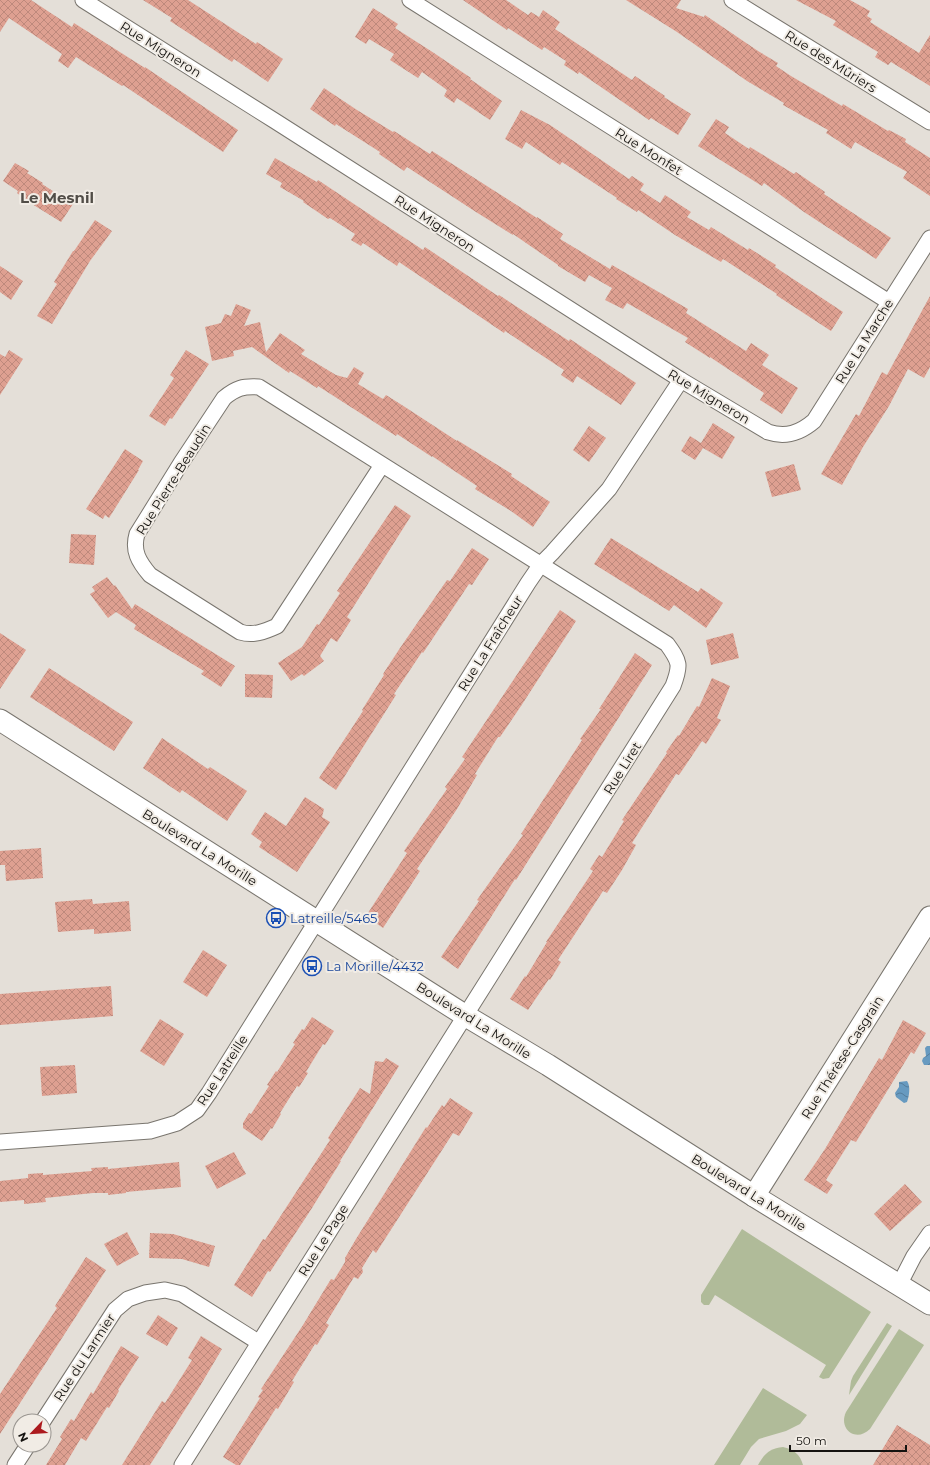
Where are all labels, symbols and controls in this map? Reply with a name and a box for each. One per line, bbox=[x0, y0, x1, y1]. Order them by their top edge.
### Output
street label: Rue Migneron bbox=[117, 18, 205, 80]
street label: Rue des Mûriers bbox=[782, 26, 880, 96]
street label: Rue Monfet bbox=[612, 124, 686, 178]
district label: Le Mesnil bbox=[20, 188, 94, 207]
street label: Rue Migneron bbox=[392, 191, 478, 255]
street label: Rue La Marche bbox=[831, 295, 897, 386]
street label: Rue Migneron bbox=[665, 365, 753, 427]
street label: Rue Pierre-Beaudin bbox=[132, 420, 214, 538]
street label: Rue La Fraîcheur bbox=[454, 592, 526, 694]
street label: Rue Liret bbox=[600, 739, 644, 797]
street label: Boulevard La Morille bbox=[140, 805, 260, 889]
bus stop icon: Latreille/5465 bbox=[265, 907, 287, 929]
place label: Latreille/5465 bbox=[290, 910, 377, 926]
bus stop icon: La Morille/4432 bbox=[301, 955, 323, 977]
place label: La Morille/4432 bbox=[326, 958, 424, 974]
street label: Boulevard La Morille bbox=[414, 978, 534, 1062]
street label: Rue Thérèse-Casgrain bbox=[797, 992, 887, 1122]
street label: Rue Latreille bbox=[193, 1031, 251, 1108]
street label: Boulevard La Morille bbox=[689, 1150, 809, 1234]
street label: Rue Le Page bbox=[295, 1201, 352, 1279]
street label: Rue du Larmier bbox=[50, 1310, 118, 1404]
north arrow bbox=[12, 1413, 52, 1453]
scale bar bbox=[790, 1427, 906, 1453]
text: N bbox=[15, 1430, 31, 1444]
text: 50 m bbox=[796, 1433, 827, 1448]

